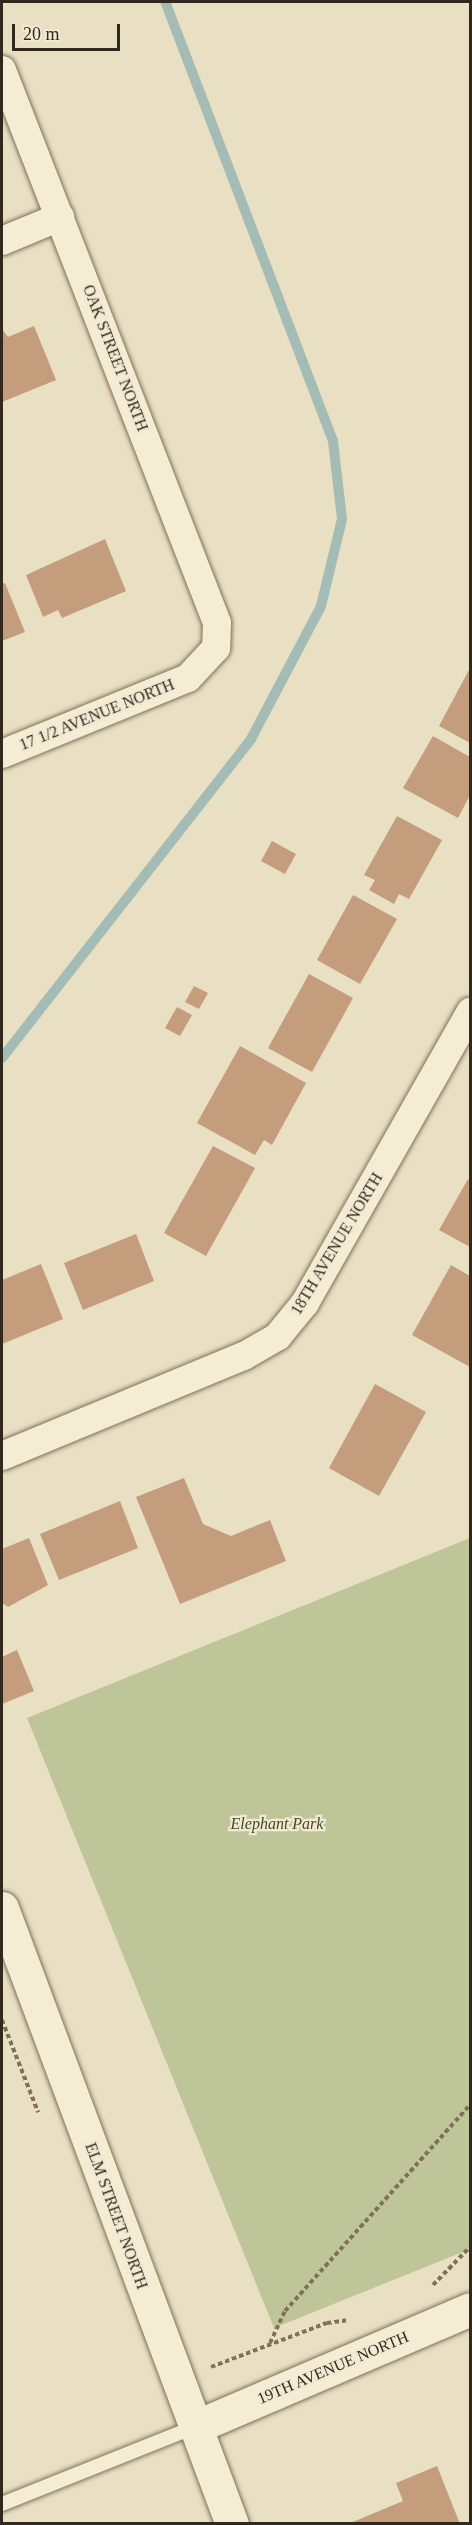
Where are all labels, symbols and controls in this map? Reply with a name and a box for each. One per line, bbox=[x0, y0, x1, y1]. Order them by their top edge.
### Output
scale bar bbox=[15, 12, 123, 50]
text: 20 m bbox=[23, 24, 60, 44]
street label: OAK STREET NORTH bbox=[78, 282, 152, 434]
street label: 17 1/2 AVENUE NORTH bbox=[16, 675, 178, 755]
street label: 18TH AVENUE NORTH bbox=[287, 1169, 387, 1319]
park label: Elephant Park bbox=[231, 1814, 323, 1834]
street label: ELM STREET NORTH bbox=[81, 2140, 151, 2292]
street label: 19TH AVENUE NORTH bbox=[254, 2327, 412, 2409]

